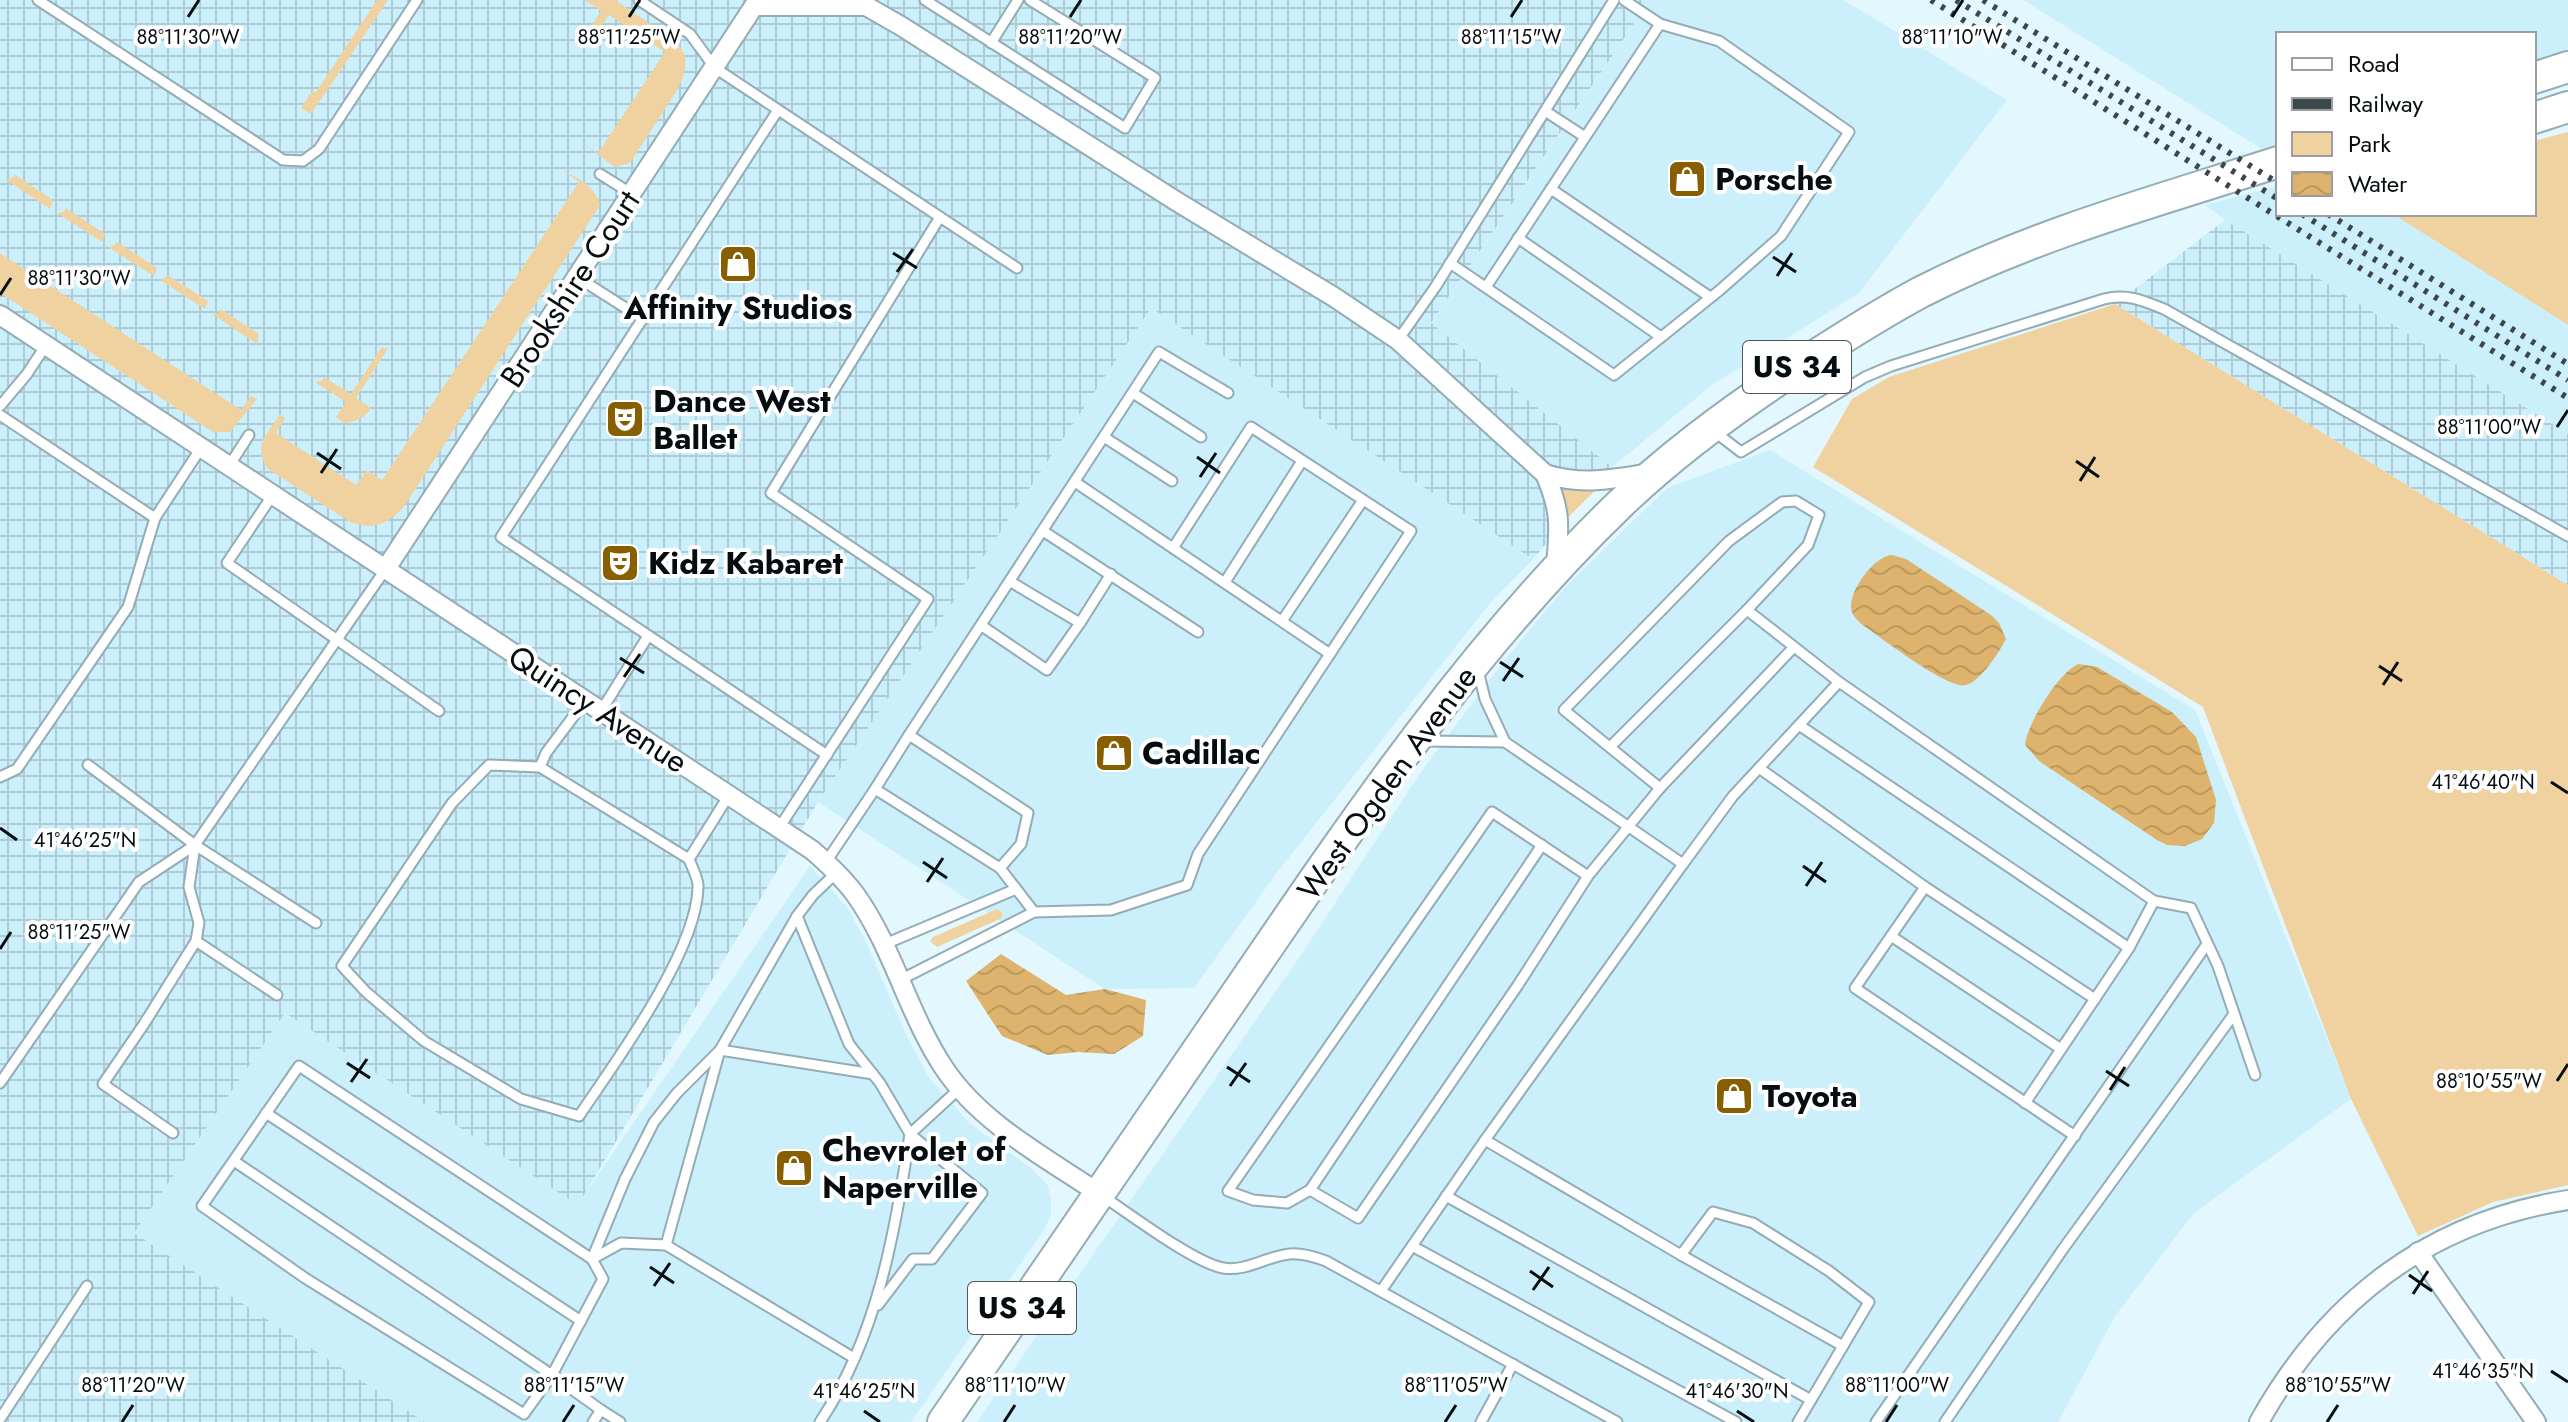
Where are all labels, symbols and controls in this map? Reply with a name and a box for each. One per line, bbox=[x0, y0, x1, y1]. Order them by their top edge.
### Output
text: 88°11'30"W bbox=[136, 23, 240, 52]
text: 88°11'25"W bbox=[578, 23, 681, 52]
text: 88°11'20"W bbox=[1018, 23, 1122, 52]
text: 88°11'15"W bbox=[1461, 23, 1561, 52]
text: 88°11'10"W bbox=[1901, 23, 2003, 52]
legend bbox=[2276, 32, 2536, 216]
text: Road bbox=[2348, 46, 2400, 81]
text: Railway bbox=[2348, 86, 2423, 121]
text: Park bbox=[2348, 126, 2391, 161]
place label: Porsche bbox=[1715, 156, 1833, 202]
shop icon: Porsche bbox=[1666, 158, 1708, 200]
text: Water bbox=[2348, 166, 2408, 201]
street label: Brookshire Court bbox=[489, 181, 651, 397]
shop icon: Affinity Studios bbox=[717, 243, 759, 285]
text: 88°11'30"W bbox=[27, 264, 131, 293]
place label: Affinity Studios bbox=[623, 285, 852, 331]
road number: US 34 bbox=[1743, 341, 1851, 393]
place label: Dance West Ballet bbox=[653, 378, 831, 461]
theatre icon: Dance West Ballet bbox=[604, 398, 646, 440]
text: 88°11'00"W bbox=[2437, 413, 2541, 442]
place label: Kidz Kabaret bbox=[648, 540, 844, 586]
theatre icon: Kidz Kabaret bbox=[599, 542, 641, 584]
street label: Quincy Avenue bbox=[499, 634, 697, 784]
street label: West Ogden Avenue bbox=[1286, 656, 1488, 910]
place label: Cadillac bbox=[1142, 730, 1261, 776]
shop icon: Cadillac bbox=[1093, 732, 1135, 774]
text: 41°46'40"N bbox=[2431, 768, 2535, 797]
text: 41°46'25"N bbox=[34, 826, 136, 855]
text: 88°11'25"W bbox=[28, 918, 131, 947]
text: 88°10'55"W bbox=[2436, 1067, 2542, 1096]
place label: Toyota bbox=[1762, 1073, 1858, 1119]
shop icon: Toyota bbox=[1713, 1075, 1755, 1117]
place label: Chevrolet of Naperville bbox=[822, 1127, 1008, 1210]
shop icon: Chevrolet of Naperville bbox=[773, 1147, 815, 1189]
road number: US 34 bbox=[968, 1282, 1076, 1334]
text: 41°46'35"N bbox=[2432, 1357, 2534, 1386]
text: 88°11'20"W bbox=[81, 1371, 185, 1400]
text: 88°11'15"W bbox=[524, 1371, 624, 1400]
text: 88°11'10"W bbox=[964, 1371, 1066, 1400]
text: 88°11'05"W bbox=[1404, 1371, 1508, 1400]
text: 88°11'00"W bbox=[1845, 1371, 1949, 1400]
text: 88°10'55"W bbox=[2285, 1371, 2391, 1400]
text: 41°46'25"N bbox=[813, 1377, 915, 1406]
text: 41°46'30"N bbox=[1686, 1377, 1788, 1406]

